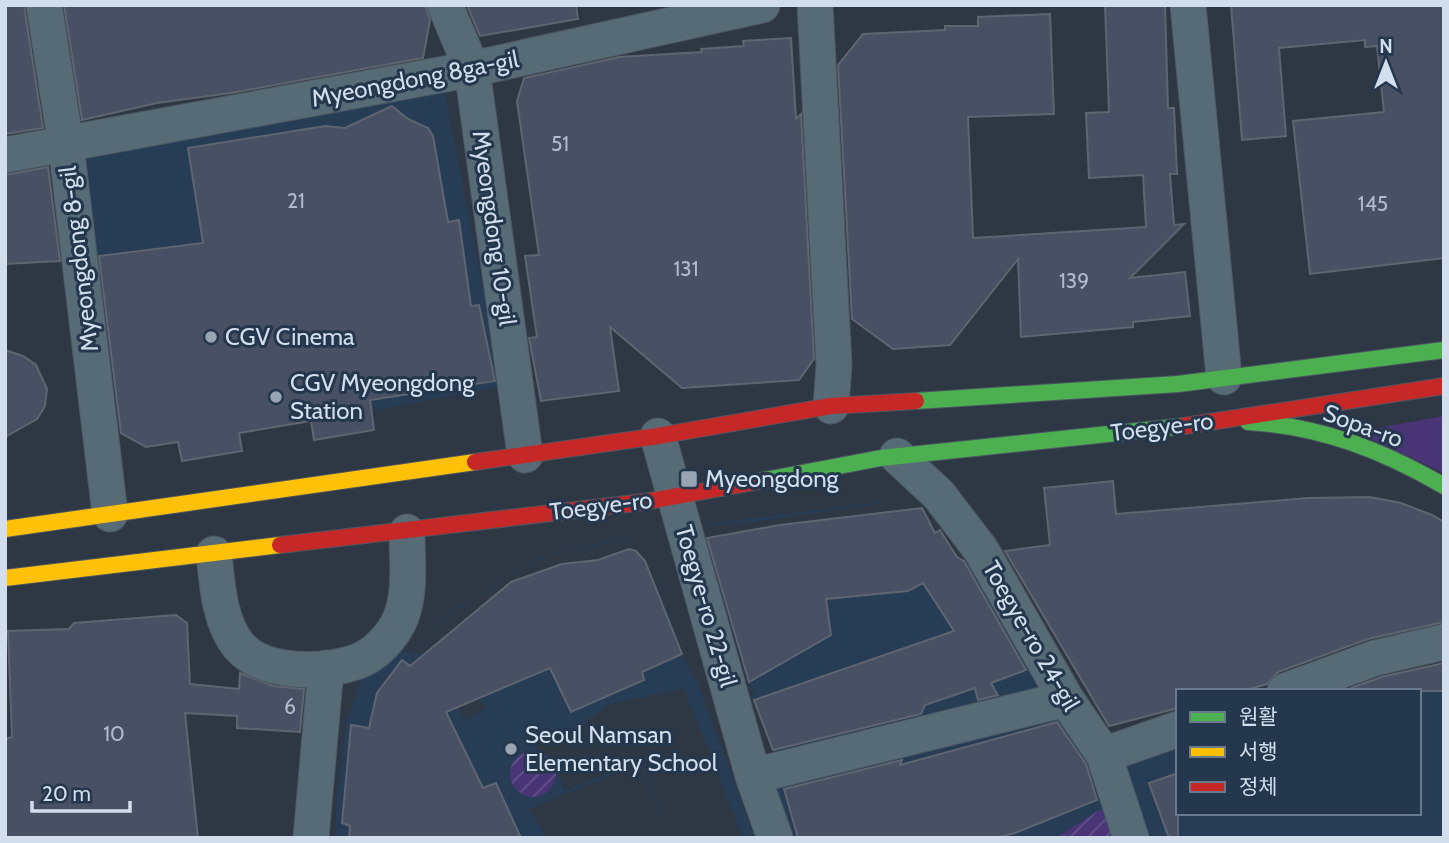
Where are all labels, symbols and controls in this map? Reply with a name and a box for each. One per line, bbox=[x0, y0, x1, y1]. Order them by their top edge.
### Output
north arrow bbox=[1351, 28, 1421, 98]
text: N bbox=[1379, 35, 1393, 58]
street label: Myeongdong 8ga-gil bbox=[309, 44, 521, 113]
street label: Myeongdong 10-gil bbox=[466, 128, 523, 328]
house number: 51 bbox=[551, 131, 569, 156]
street label: Myeongdong 8-gil bbox=[53, 164, 104, 354]
house number: 21 bbox=[287, 188, 305, 213]
house number: 145 bbox=[1358, 191, 1388, 216]
house number: 131 bbox=[673, 256, 699, 281]
house number: 139 bbox=[1059, 268, 1089, 293]
place label: CGV Cinema bbox=[225, 322, 355, 351]
marker: CGV Cinema bbox=[203, 329, 219, 345]
place label: CGV Myeongdong Station bbox=[290, 368, 475, 425]
marker: CGV Myeongdong Station bbox=[268, 389, 284, 405]
street label: Sopa-ro bbox=[1319, 398, 1407, 453]
street label: Toegye-ro bbox=[1109, 406, 1215, 447]
place label: Myeongdong bbox=[705, 464, 840, 493]
marker: Myeongdong bbox=[679, 469, 699, 489]
street label: Toegye-ro bbox=[548, 485, 654, 526]
street label: Toegye-ro 22-gil bbox=[670, 522, 743, 690]
street label: Toegye-ro 24-gil bbox=[977, 556, 1086, 716]
legend bbox=[1176, 689, 1421, 815]
house number: 6 bbox=[284, 694, 296, 719]
text: 원활 bbox=[1239, 704, 1278, 729]
place label: Seoul Namsan Elementary School bbox=[525, 720, 718, 777]
house number: 10 bbox=[103, 721, 125, 746]
text: 서행 bbox=[1239, 739, 1278, 764]
marker: Seoul Namsan Elementary School bbox=[503, 741, 519, 757]
scale bar bbox=[32, 770, 130, 814]
text: 정체 bbox=[1239, 774, 1278, 799]
text: 20 m bbox=[42, 781, 91, 806]

